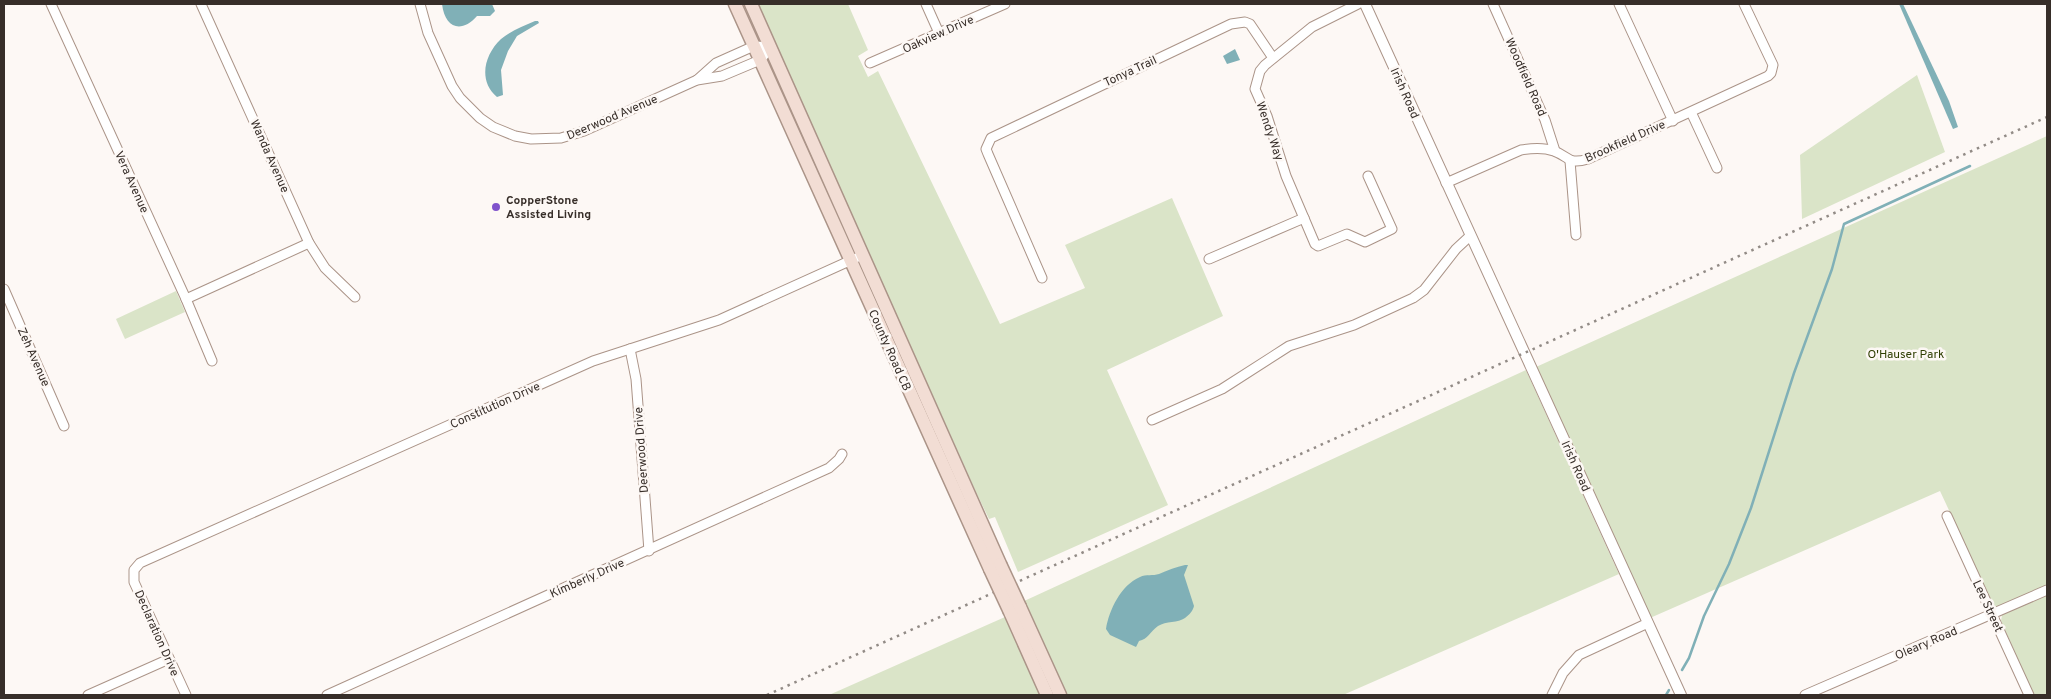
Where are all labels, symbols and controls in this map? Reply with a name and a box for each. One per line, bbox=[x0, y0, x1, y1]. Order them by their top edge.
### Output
street label: Oakview Drive bbox=[900, 12, 977, 58]
street label: Woodfield Road bbox=[1501, 36, 1550, 119]
street label: Tonya Trail bbox=[1101, 53, 1160, 91]
street label: Irish Road bbox=[1386, 65, 1422, 121]
street label: Deerwood Avenue bbox=[564, 92, 660, 144]
street label: Wendy Way bbox=[1251, 100, 1287, 163]
street label: Wanda Avenue bbox=[246, 117, 292, 196]
street label: Brookfield Drive bbox=[1583, 117, 1668, 167]
street label: Vera Avenue bbox=[110, 149, 152, 216]
place label: CopperStone Assisted Living bbox=[506, 193, 591, 223]
marker: CopperStone Assisted Living bbox=[490, 201, 502, 213]
street label: County Road CB bbox=[864, 307, 914, 394]
street label: Zeh Avenue bbox=[13, 325, 53, 390]
park label: O'Hauser Park bbox=[1868, 347, 1944, 363]
street label: Constitution Drive bbox=[448, 379, 543, 433]
street label: Deerwood Drive bbox=[631, 406, 653, 494]
street label: Irish Road bbox=[1557, 438, 1593, 494]
street label: Kimberly Drive bbox=[548, 555, 627, 602]
street label: Lee Street bbox=[1968, 578, 2006, 635]
street label: Declaration Drive bbox=[130, 588, 182, 679]
street label: Oleary Road bbox=[1893, 624, 1960, 664]

